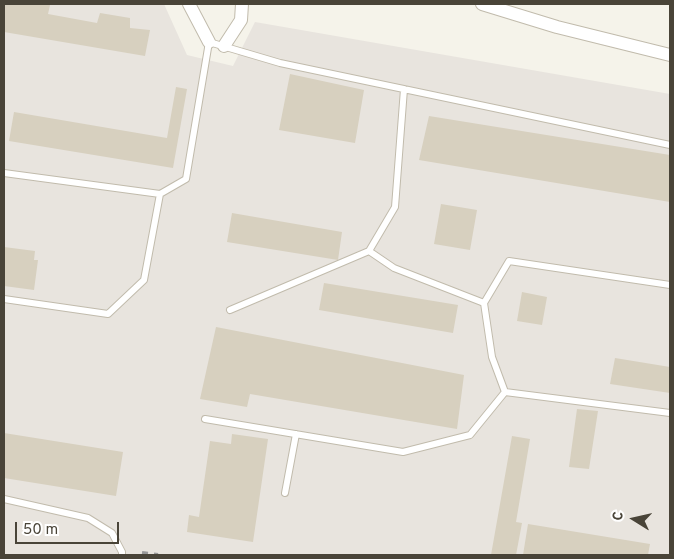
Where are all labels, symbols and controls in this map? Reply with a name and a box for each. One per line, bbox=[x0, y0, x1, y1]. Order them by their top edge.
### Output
north arrow bbox=[609, 494, 659, 544]
text: С bbox=[610, 510, 628, 522]
scale bar bbox=[18, 512, 121, 544]
text: 50 m bbox=[23, 521, 58, 540]

